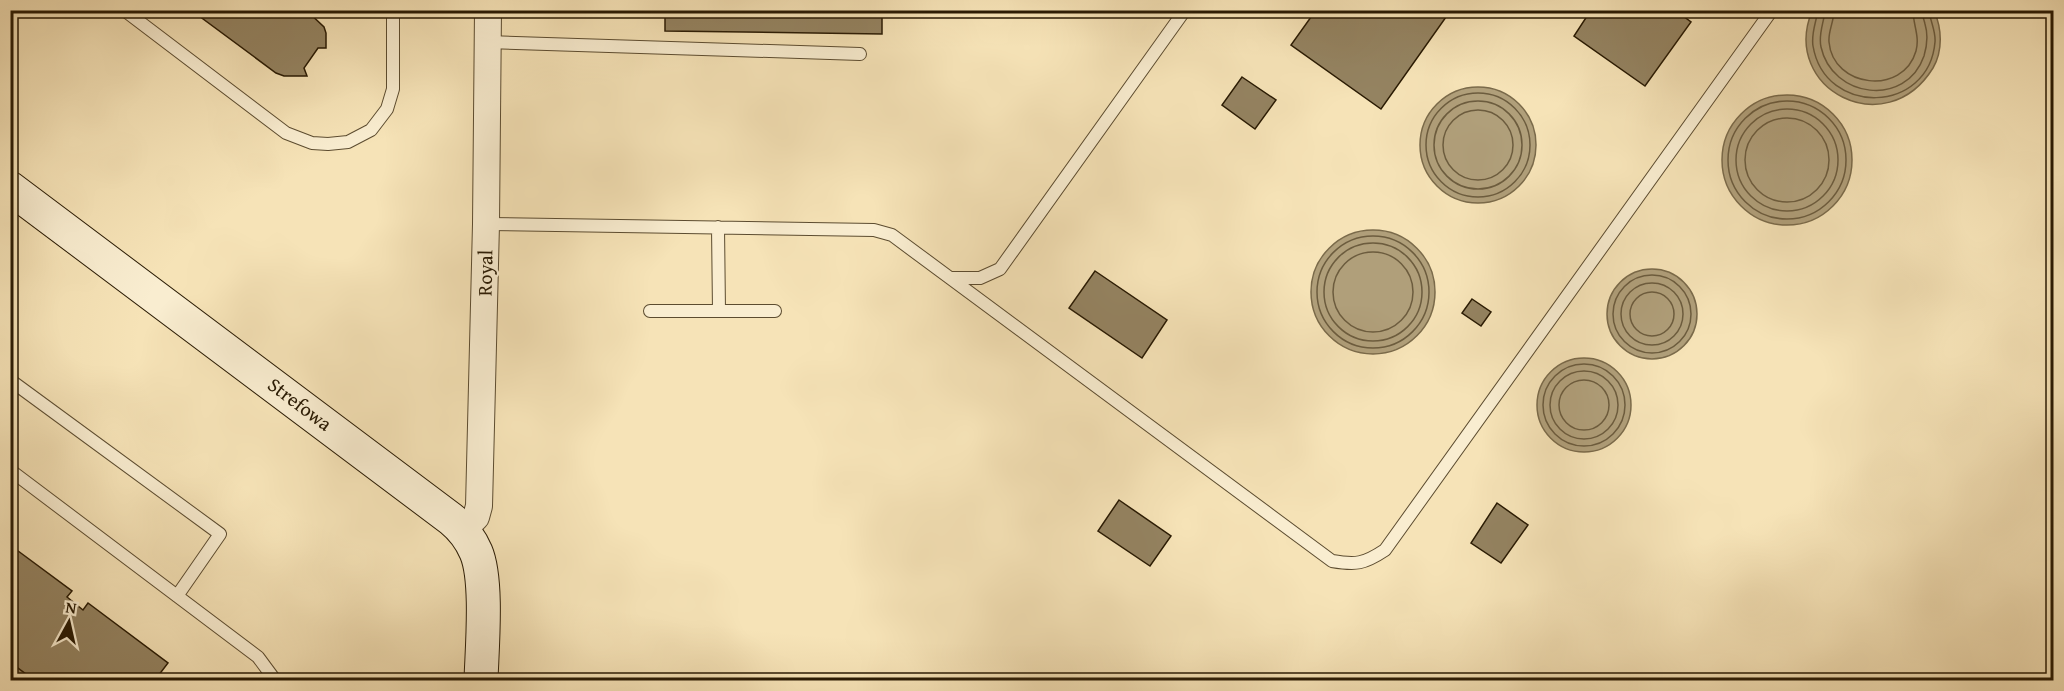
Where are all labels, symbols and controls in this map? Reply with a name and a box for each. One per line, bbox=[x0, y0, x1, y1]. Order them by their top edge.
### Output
street label: Royal bbox=[470, 249, 499, 296]
street label: Strefowa bbox=[262, 370, 339, 438]
north arrow bbox=[39, 592, 99, 652]
text: N bbox=[64, 595, 78, 620]

